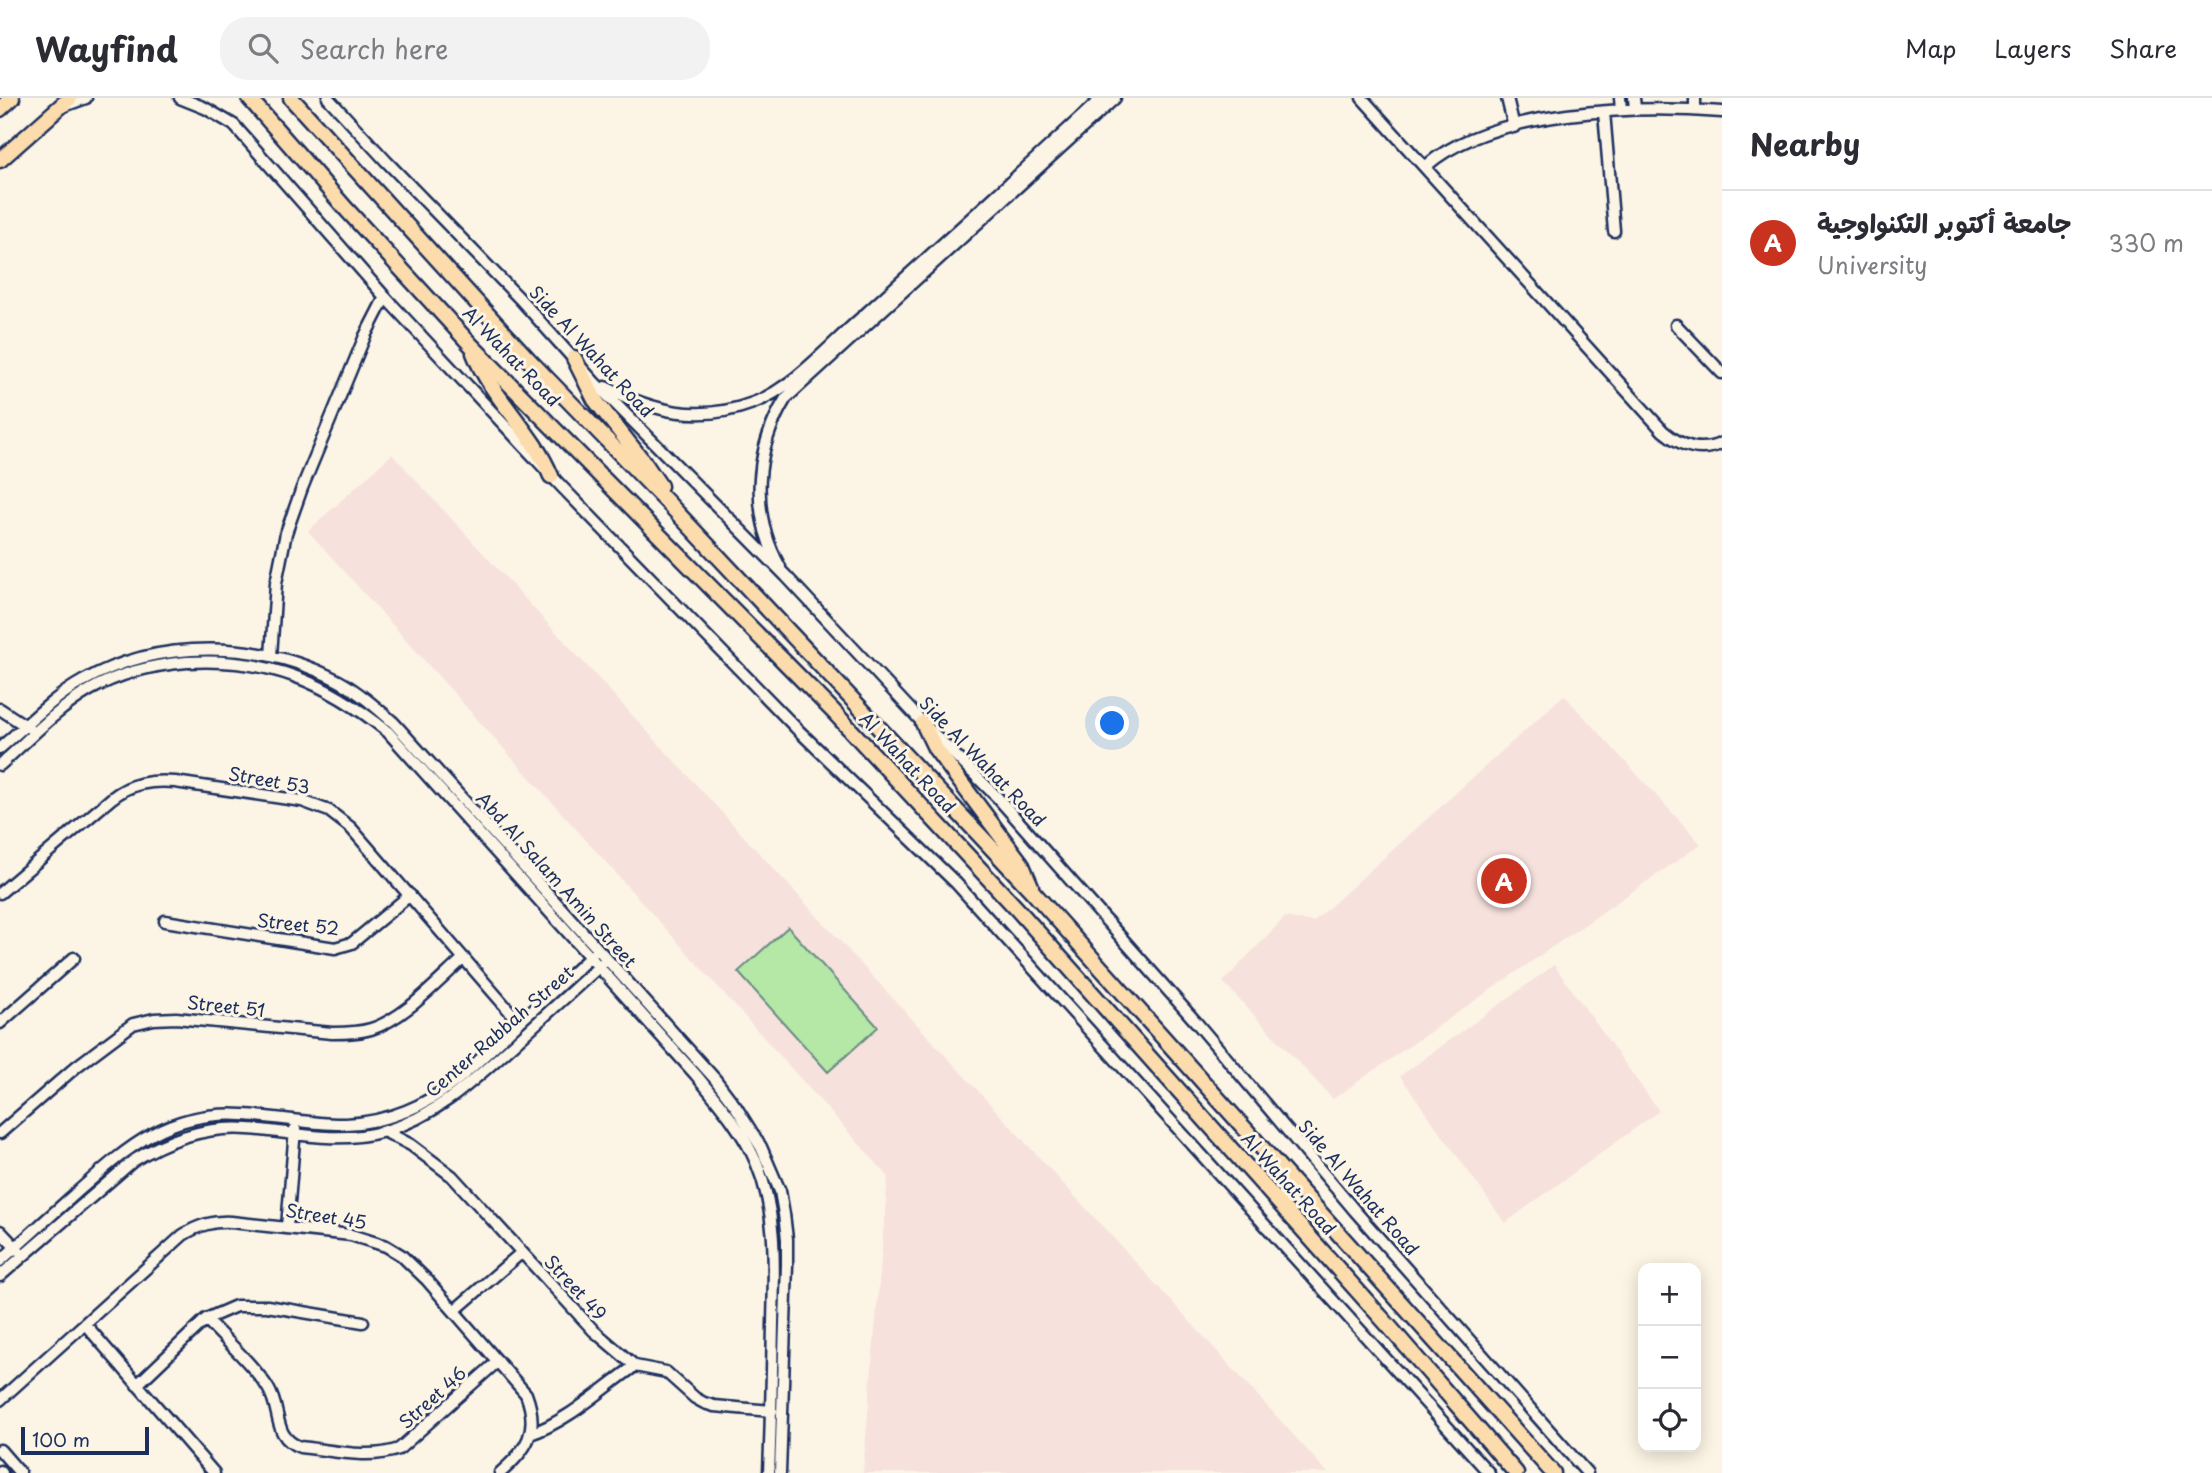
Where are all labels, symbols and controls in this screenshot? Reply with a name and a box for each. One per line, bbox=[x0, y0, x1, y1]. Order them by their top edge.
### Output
search box bbox=[220, 17, 710, 80]
text: Wayfind bbox=[35, 23, 178, 73]
icon: search bbox=[244, 29, 282, 67]
text: Search here bbox=[300, 29, 448, 68]
text: Map bbox=[1905, 30, 1956, 66]
text: Layers bbox=[1994, 30, 2071, 66]
text: Share bbox=[2109, 30, 2177, 66]
text: Nearby bbox=[1750, 121, 1860, 166]
text: جامعة أكتوبر التكنواوجية bbox=[1817, 203, 2072, 242]
text: A bbox=[1764, 225, 1782, 260]
text: 330 m bbox=[2108, 225, 2184, 260]
text: University bbox=[1817, 247, 1927, 282]
street label: Side Al Wahat Road bbox=[524, 279, 661, 423]
street label: Al Wahat Road bbox=[457, 300, 567, 412]
street label: Side Al Wahat Road bbox=[914, 690, 1053, 832]
street label: Al Wahat Road bbox=[854, 705, 962, 819]
your location bbox=[1095, 706, 1129, 740]
street label: Street 53 bbox=[226, 759, 312, 800]
street label: Abd Al Salam Amin Street bbox=[471, 785, 644, 973]
pin: A bbox=[1481, 855, 1527, 907]
street label: Street 52 bbox=[256, 906, 341, 941]
street label: Center Rabbah Street bbox=[419, 959, 579, 1103]
street label: Street 51 bbox=[186, 988, 267, 1023]
street label: Side Al Wahat Road bbox=[1292, 1113, 1426, 1261]
street label: Al Wahat Road bbox=[1235, 1126, 1343, 1240]
street label: Street 45 bbox=[284, 1196, 369, 1235]
street label: Street 49 bbox=[539, 1248, 614, 1326]
map controls bbox=[1638, 1263, 1701, 1452]
button: + bbox=[1638, 1263, 1701, 1326]
button: − bbox=[1638, 1326, 1701, 1389]
street label: Street 46 bbox=[392, 1359, 472, 1435]
button: locate bbox=[1638, 1389, 1701, 1452]
scale bar bbox=[21, 1424, 149, 1456]
text: 100 m bbox=[32, 1425, 90, 1453]

